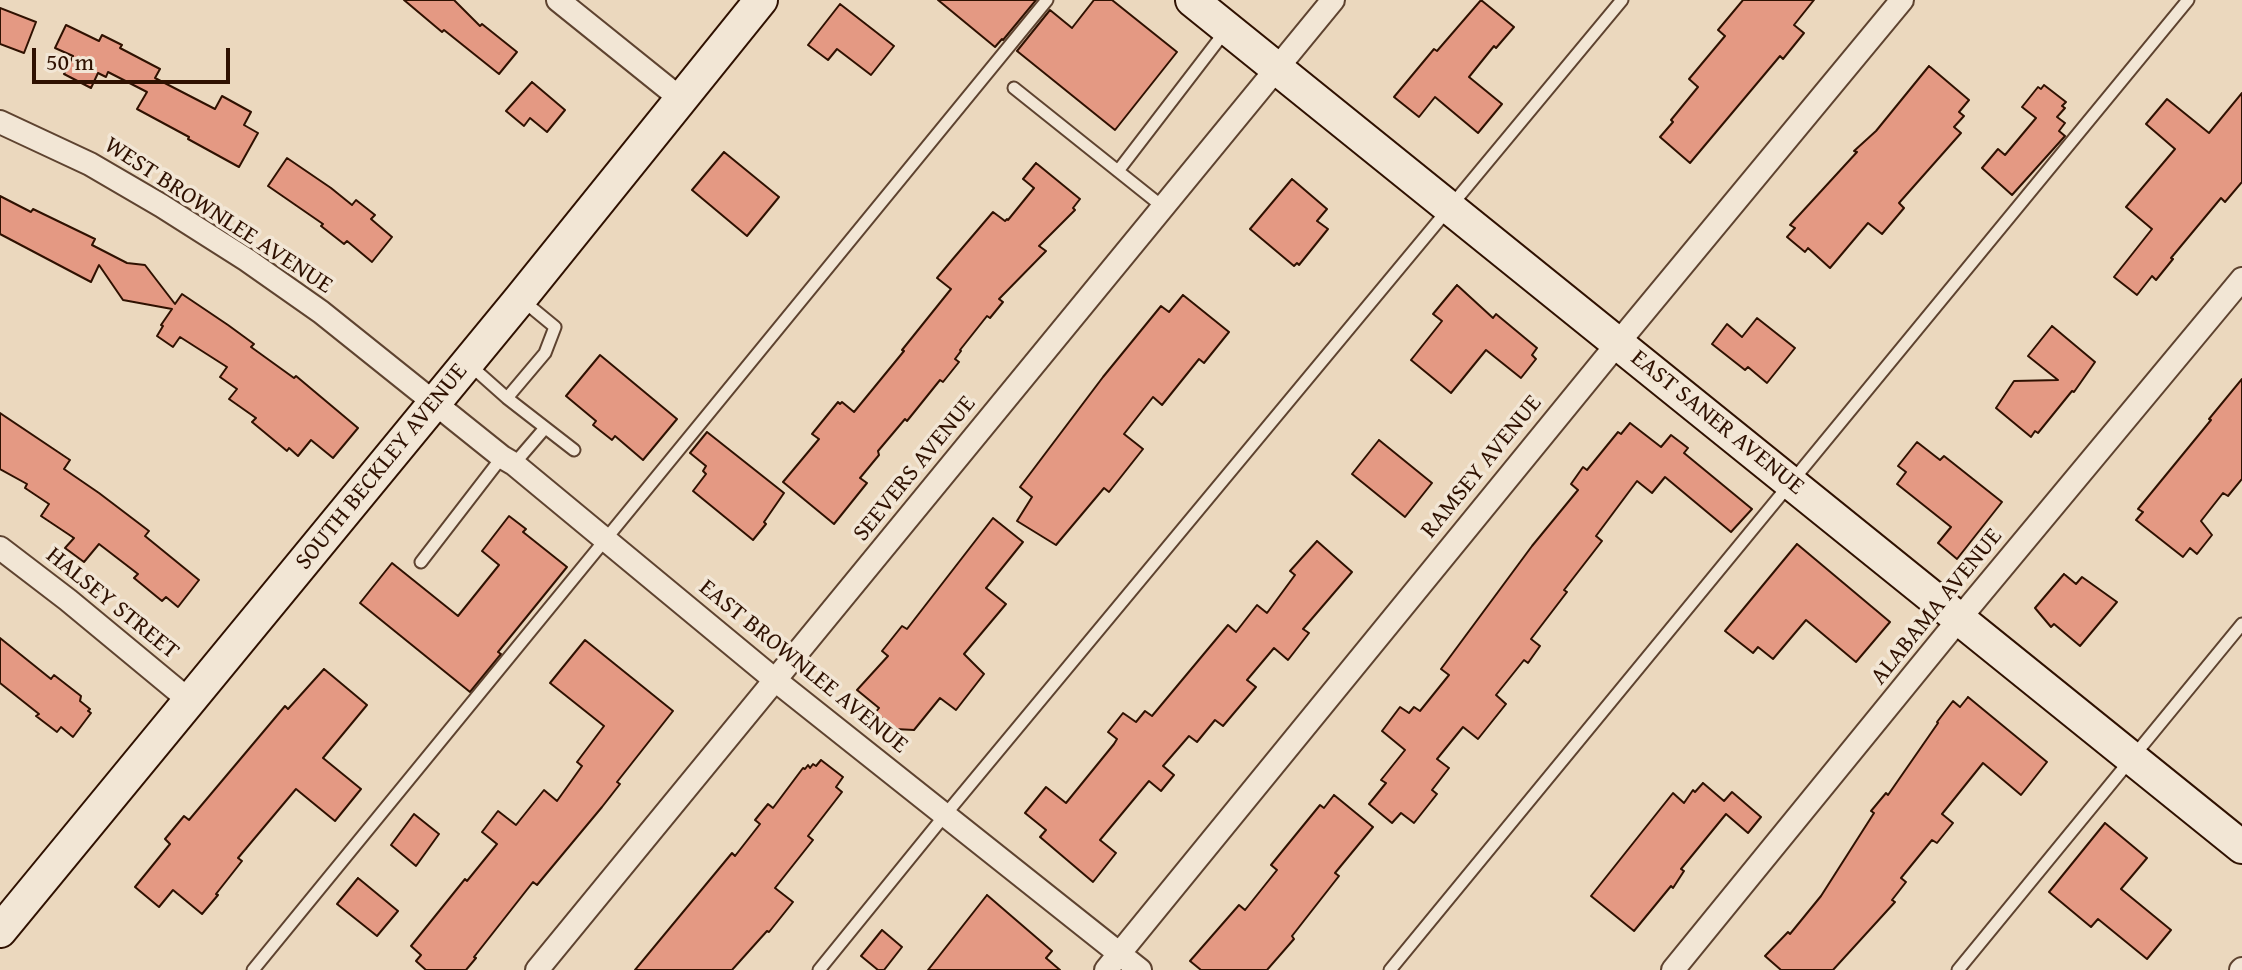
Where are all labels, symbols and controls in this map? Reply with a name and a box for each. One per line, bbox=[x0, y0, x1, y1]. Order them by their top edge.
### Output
scale bar bbox=[36, 32, 234, 82]
text: 50 m bbox=[46, 44, 94, 79]
street label: WEST BROWNLEE AVENUE bbox=[98, 131, 338, 301]
street label: EAST SANER AVENUE bbox=[1625, 344, 1809, 502]
street label: SOUTH BECKLEY AVENUE bbox=[290, 358, 474, 576]
street label: SEEVERS AVENUE bbox=[848, 390, 982, 548]
street label: RAMSEY AVENUE bbox=[1415, 390, 1549, 544]
street label: ALABAMA AVENUE bbox=[1865, 523, 2009, 691]
street label: HALSEY STREET bbox=[40, 542, 184, 666]
street label: EAST BROWNLEE AVENUE bbox=[693, 574, 913, 760]

